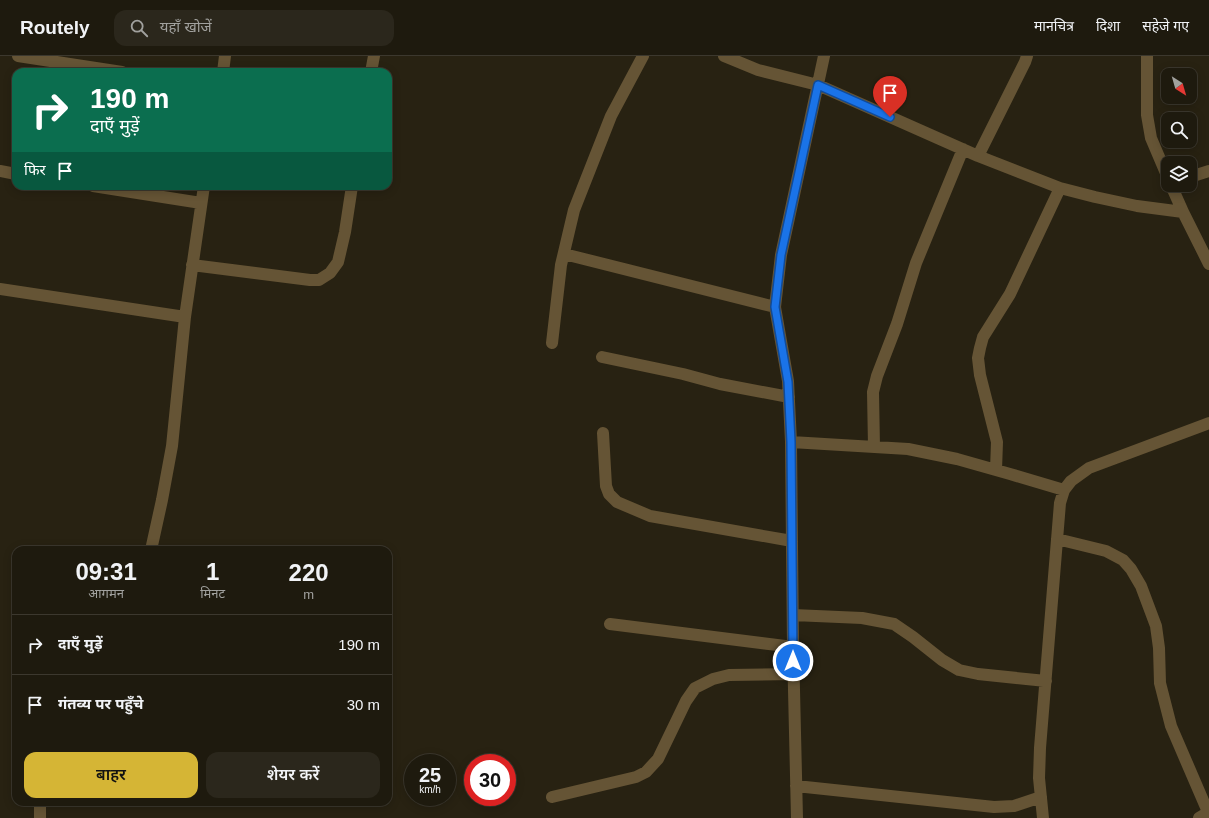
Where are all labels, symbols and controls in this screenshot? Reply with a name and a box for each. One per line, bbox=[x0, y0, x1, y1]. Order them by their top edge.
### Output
search box bbox=[114, 10, 394, 46]
text: Routely bbox=[20, 17, 90, 38]
icon: search bbox=[128, 17, 150, 39]
text: यहाँ खोजें bbox=[160, 18, 212, 35]
text: मानचित्र bbox=[1034, 18, 1074, 34]
text: दिशा bbox=[1096, 18, 1120, 34]
text: सहेजे गए bbox=[1142, 18, 1189, 34]
north arrow bbox=[1161, 68, 1197, 104]
map controls bbox=[1161, 68, 1197, 192]
pin bbox=[873, 76, 907, 117]
icon: arrive bbox=[879, 82, 901, 104]
text: 190 m bbox=[90, 83, 169, 114]
icon: right bbox=[24, 84, 76, 136]
button: search bbox=[1161, 112, 1197, 148]
text: दाएँ मुड़ें bbox=[90, 116, 140, 136]
button: layers bbox=[1161, 156, 1197, 192]
icon: arrive bbox=[54, 160, 76, 182]
text: फिर bbox=[24, 161, 46, 178]
text: 09:31 bbox=[75, 558, 137, 585]
text: 1 bbox=[206, 558, 219, 585]
text: 220 bbox=[289, 559, 329, 586]
text: आगमन bbox=[88, 586, 124, 601]
text: मिनट bbox=[200, 586, 225, 601]
text: m bbox=[303, 587, 314, 602]
icon: right bbox=[24, 634, 46, 656]
text: दाएँ मुड़ें bbox=[58, 635, 102, 652]
text: 190 m bbox=[338, 636, 380, 653]
position arrow bbox=[772, 640, 814, 682]
icon: arrive bbox=[24, 694, 46, 716]
text: गंतव्य पर पहुँचे bbox=[58, 695, 143, 712]
text: 30 m bbox=[347, 696, 380, 713]
button: बाहर bbox=[24, 752, 198, 798]
button: शेयर करें bbox=[206, 752, 380, 798]
speed limit sign: 30 bbox=[464, 754, 516, 806]
text: 25 bbox=[419, 764, 441, 786]
text: km/h bbox=[419, 784, 441, 795]

